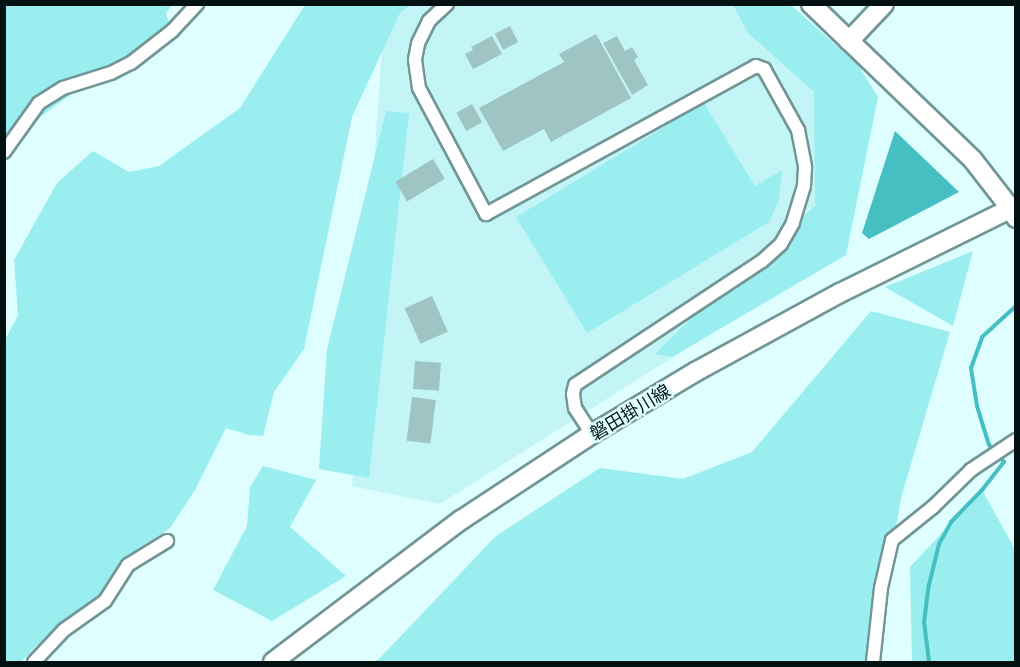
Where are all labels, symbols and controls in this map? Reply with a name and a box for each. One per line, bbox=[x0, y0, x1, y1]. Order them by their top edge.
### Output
street label: 磐田掛川線 bbox=[586, 380, 674, 444]

